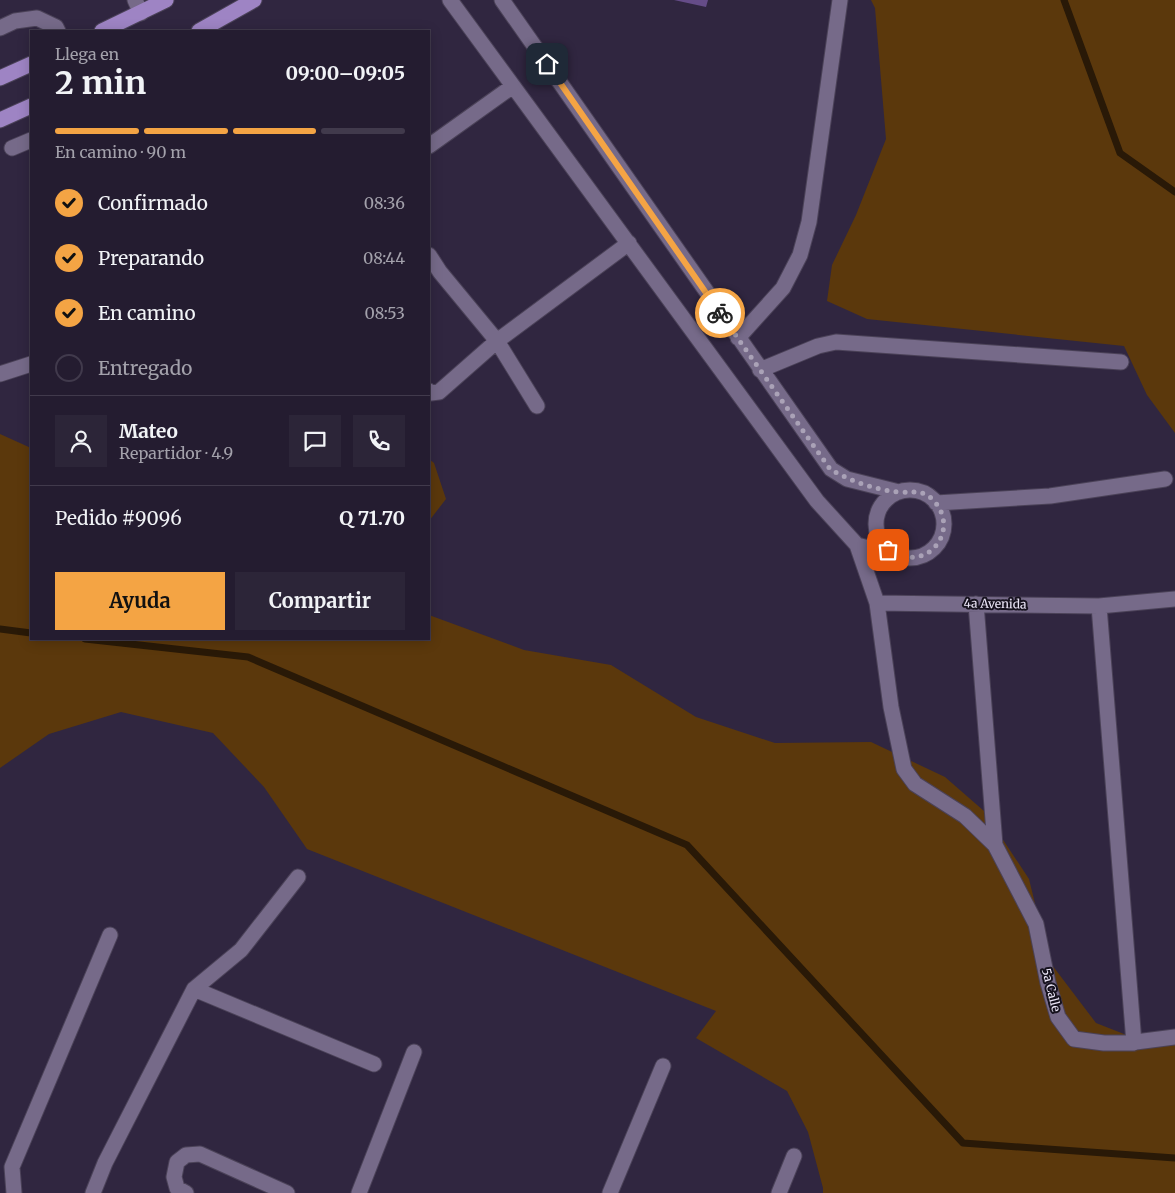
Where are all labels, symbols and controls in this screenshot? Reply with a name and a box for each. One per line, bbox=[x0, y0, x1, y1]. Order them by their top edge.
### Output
pin bbox=[526, 43, 568, 85]
text: Llega en bbox=[55, 44, 119, 64]
icon: home bbox=[533, 50, 561, 78]
text: 09:00–09:05 bbox=[285, 61, 405, 85]
text: 2 min bbox=[55, 63, 146, 103]
text: En camino · 90 m bbox=[55, 142, 186, 162]
icon: check bbox=[55, 189, 83, 217]
text: Confirmado bbox=[98, 191, 208, 215]
text: 08:36 bbox=[364, 193, 405, 213]
icon: check bbox=[55, 244, 83, 272]
text: Preparando bbox=[98, 246, 204, 270]
text: 08:44 bbox=[363, 248, 405, 268]
courier bbox=[695, 288, 745, 338]
icon: check bbox=[55, 299, 83, 327]
icon: bike bbox=[706, 299, 734, 327]
text: En camino bbox=[98, 301, 196, 325]
text: 08:53 bbox=[364, 303, 405, 323]
text: Entregado bbox=[98, 356, 192, 380]
button: person bbox=[55, 415, 107, 467]
button: chat bbox=[289, 415, 341, 467]
button: phone bbox=[353, 415, 405, 467]
text: Mateo bbox=[119, 419, 178, 443]
text: Repartidor · 4.9 bbox=[119, 443, 233, 463]
text: Pedido #9096 bbox=[55, 506, 182, 530]
text: Q 71.70 bbox=[339, 506, 405, 530]
pin bbox=[867, 529, 909, 571]
icon: bag bbox=[874, 536, 902, 564]
button: Ayuda bbox=[55, 572, 225, 630]
button: Compartir bbox=[235, 572, 405, 630]
street label: 4a Avenida bbox=[963, 595, 1027, 612]
street label: 5a Calle bbox=[1039, 967, 1064, 1013]

